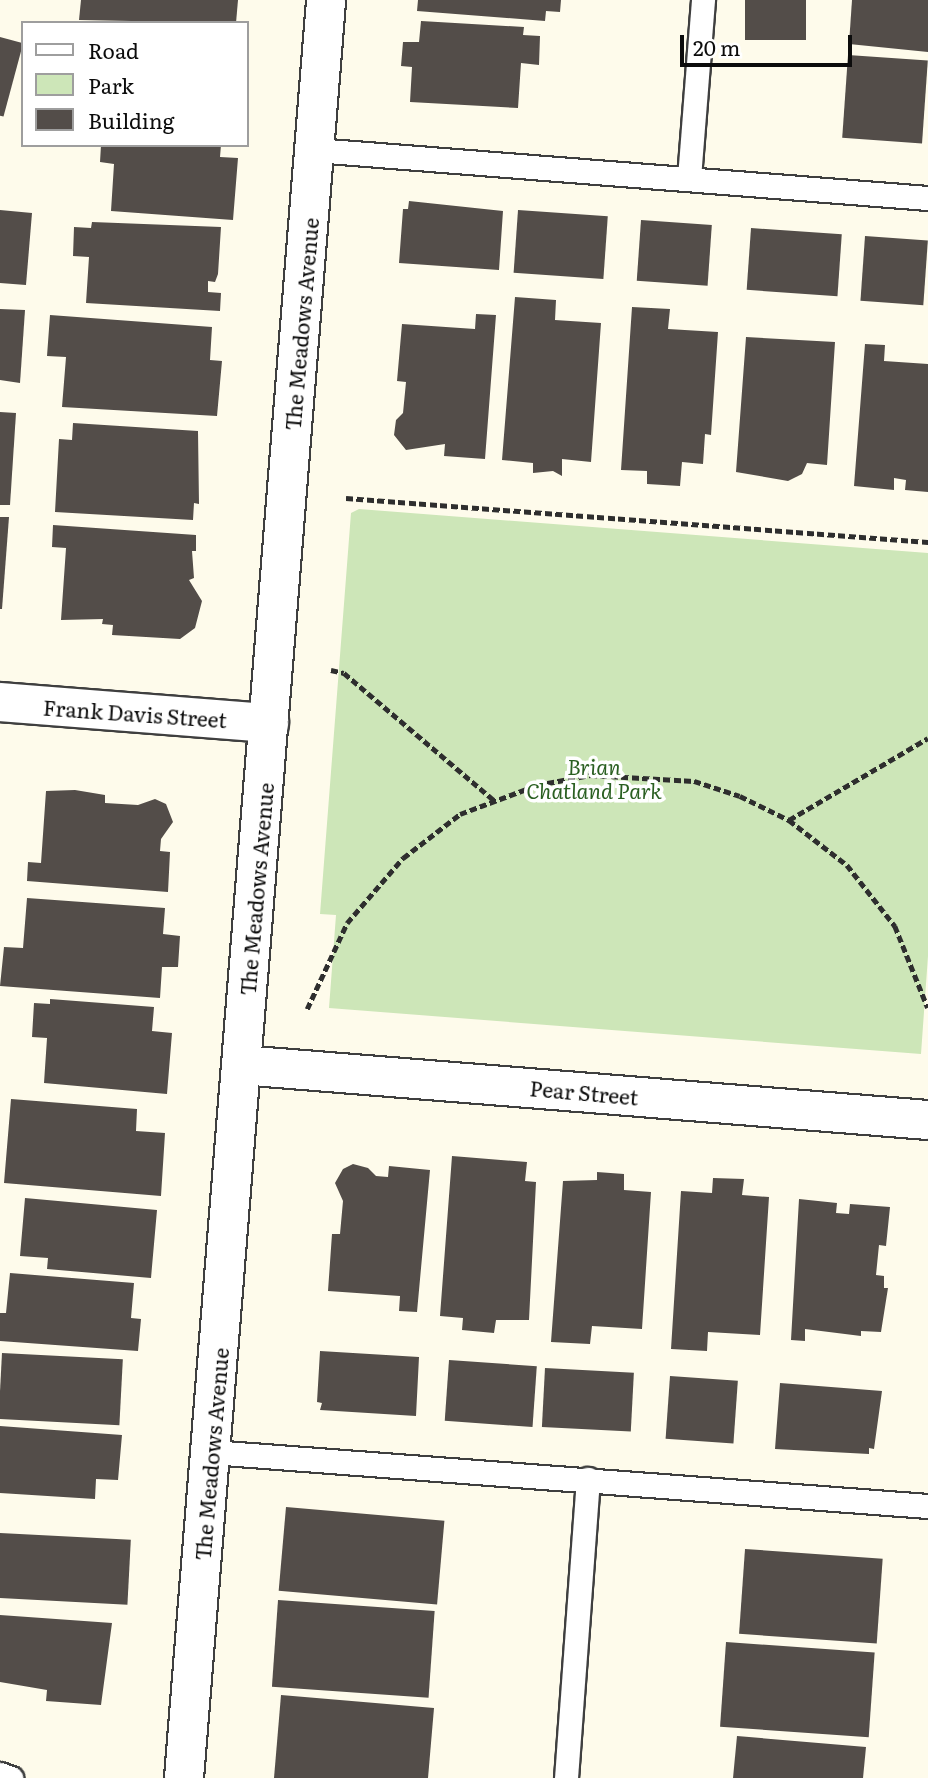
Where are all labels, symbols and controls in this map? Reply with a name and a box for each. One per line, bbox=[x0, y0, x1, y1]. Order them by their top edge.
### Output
legend bbox=[21, 21, 248, 147]
scale bar bbox=[683, 21, 855, 65]
text: 20 m bbox=[693, 31, 740, 62]
text: Road bbox=[88, 34, 139, 65]
text: Park bbox=[88, 69, 134, 100]
text: Building bbox=[88, 104, 174, 135]
street label: The Meadows Avenue bbox=[279, 216, 323, 432]
street label: Frank Davis Street bbox=[42, 694, 228, 732]
park label: Brian Chatland Park bbox=[526, 753, 662, 803]
street label: The Meadows Avenue bbox=[234, 781, 278, 997]
street label: Pear Street bbox=[529, 1075, 639, 1109]
street label: The Meadows Avenue bbox=[189, 1346, 233, 1562]

